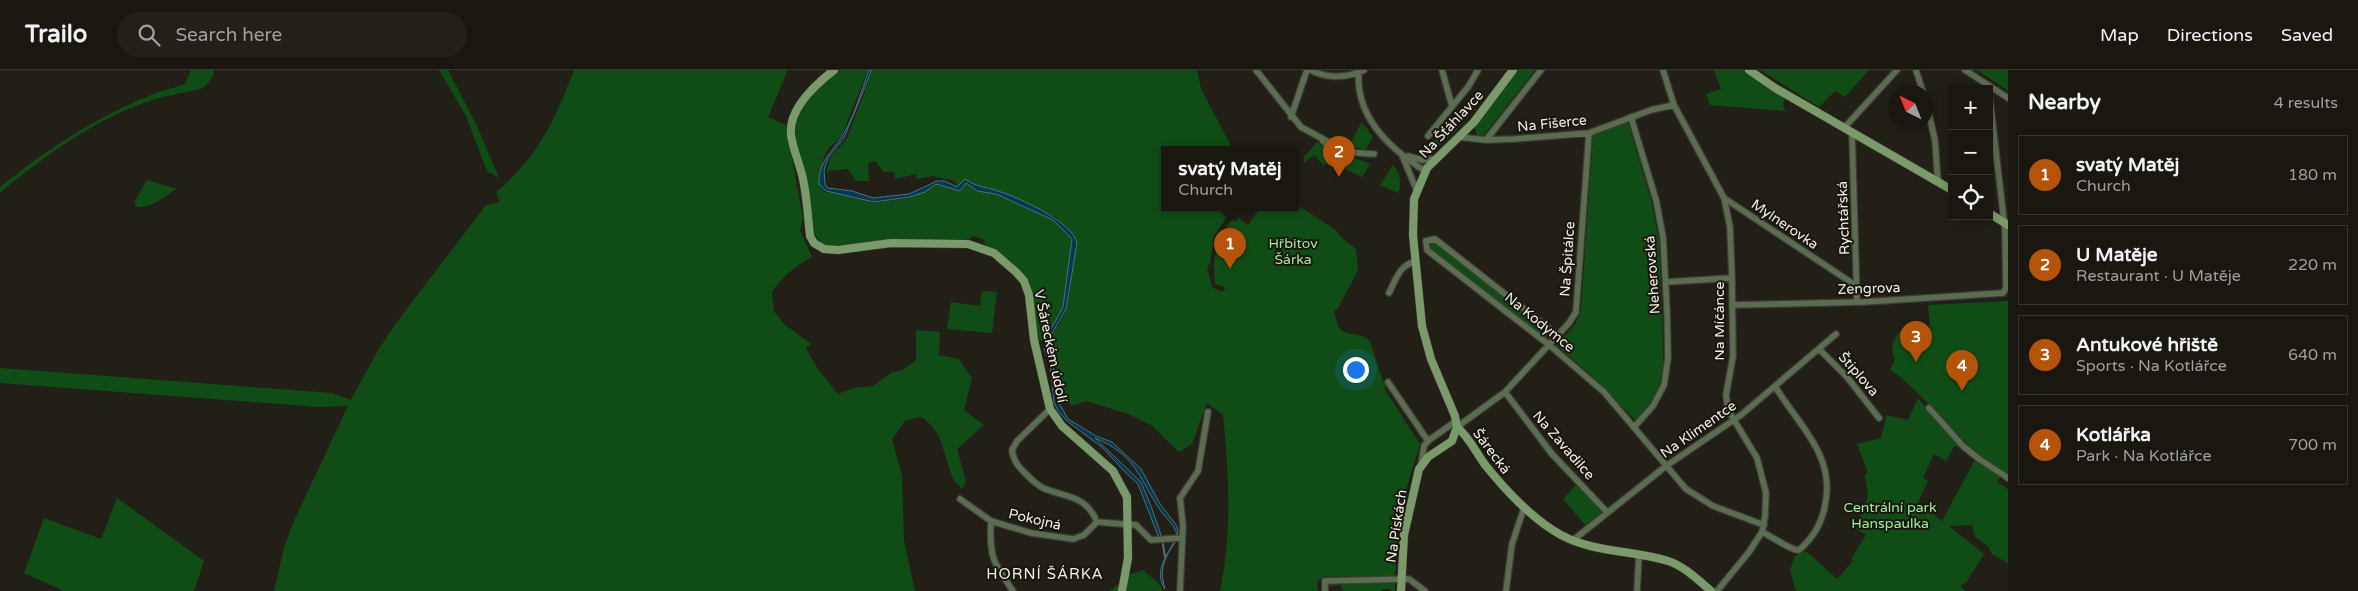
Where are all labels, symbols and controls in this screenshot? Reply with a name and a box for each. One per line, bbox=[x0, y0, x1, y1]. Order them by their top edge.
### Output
search box bbox=[117, 12, 467, 57]
text: Trailo bbox=[25, 20, 87, 49]
icon: search bbox=[135, 21, 163, 49]
text: Search here bbox=[175, 24, 282, 46]
text: Map bbox=[2100, 24, 2139, 46]
text: Directions bbox=[2167, 24, 2253, 46]
text: Saved bbox=[2281, 24, 2333, 46]
north arrow bbox=[1888, 85, 1933, 130]
map controls bbox=[1948, 85, 1993, 220]
button: + bbox=[1948, 85, 1993, 130]
street label: Na Šťáhlavce bbox=[1416, 87, 1487, 162]
text: Nearby bbox=[2028, 90, 2101, 115]
text: 4 results bbox=[2274, 93, 2338, 113]
street label: Na Fišerce bbox=[1516, 111, 1588, 136]
button: − bbox=[1948, 130, 1993, 175]
pin: 2 bbox=[1323, 136, 1355, 177]
popup bbox=[1161, 146, 1299, 211]
text: svatý Matěj bbox=[2076, 154, 2179, 176]
text: svatý Matěj bbox=[1178, 158, 1282, 180]
text: 1 bbox=[2040, 165, 2050, 185]
text: 180 m bbox=[2288, 165, 2337, 185]
button: locate bbox=[1948, 175, 1993, 220]
text: Church bbox=[2076, 176, 2131, 196]
text: Church bbox=[1178, 180, 1233, 200]
street label: Rychtářská bbox=[1834, 181, 1853, 255]
street label: Mylnerovka bbox=[1748, 196, 1821, 253]
street label: Na Špitálce bbox=[1556, 221, 1579, 297]
pin: 1 bbox=[1214, 228, 1246, 269]
park label: Hřbitov Šárka bbox=[1268, 235, 1318, 268]
street label: Neherovská bbox=[1641, 235, 1664, 315]
text: U Matěje bbox=[2076, 244, 2158, 266]
text: 2 bbox=[2040, 255, 2050, 275]
text: 220 m bbox=[2288, 255, 2337, 275]
text: Restaurant · U Matěje bbox=[2076, 266, 2241, 286]
street label: Zengrova bbox=[1837, 279, 1901, 298]
street label: Na Míčánce bbox=[1711, 282, 1728, 360]
street label: V Šáreckém údolí bbox=[1030, 288, 1071, 405]
street label: Na Kodymce bbox=[1501, 289, 1578, 356]
pin: 3 bbox=[1900, 321, 1932, 362]
text: Antukové hřiště bbox=[2076, 334, 2218, 356]
text: 3 bbox=[2040, 345, 2050, 365]
text: 640 m bbox=[2288, 345, 2337, 365]
street label: Štiplova bbox=[1835, 349, 1882, 400]
pin: 4 bbox=[1946, 350, 1978, 391]
text: Sports · Na Kotlářce bbox=[2076, 356, 2227, 376]
your location bbox=[1343, 357, 1369, 383]
street label: Na Klimentce bbox=[1657, 397, 1740, 462]
street label: Na Zavadilce bbox=[1529, 407, 1598, 483]
text: Kotlářka bbox=[2076, 424, 2151, 446]
street label: Šárecká bbox=[1469, 425, 1514, 477]
text: 4 bbox=[2040, 435, 2050, 455]
text: 700 m bbox=[2288, 435, 2337, 455]
text: Park · Na Kotlářce bbox=[2076, 446, 2212, 466]
street label: Na Pískách bbox=[1382, 488, 1411, 564]
park label: Centrální park Hanspaulka bbox=[1843, 499, 1937, 532]
street label: Pokojná bbox=[1007, 505, 1063, 534]
district label: HORNÍ ŠÁRKA bbox=[986, 565, 1104, 583]

